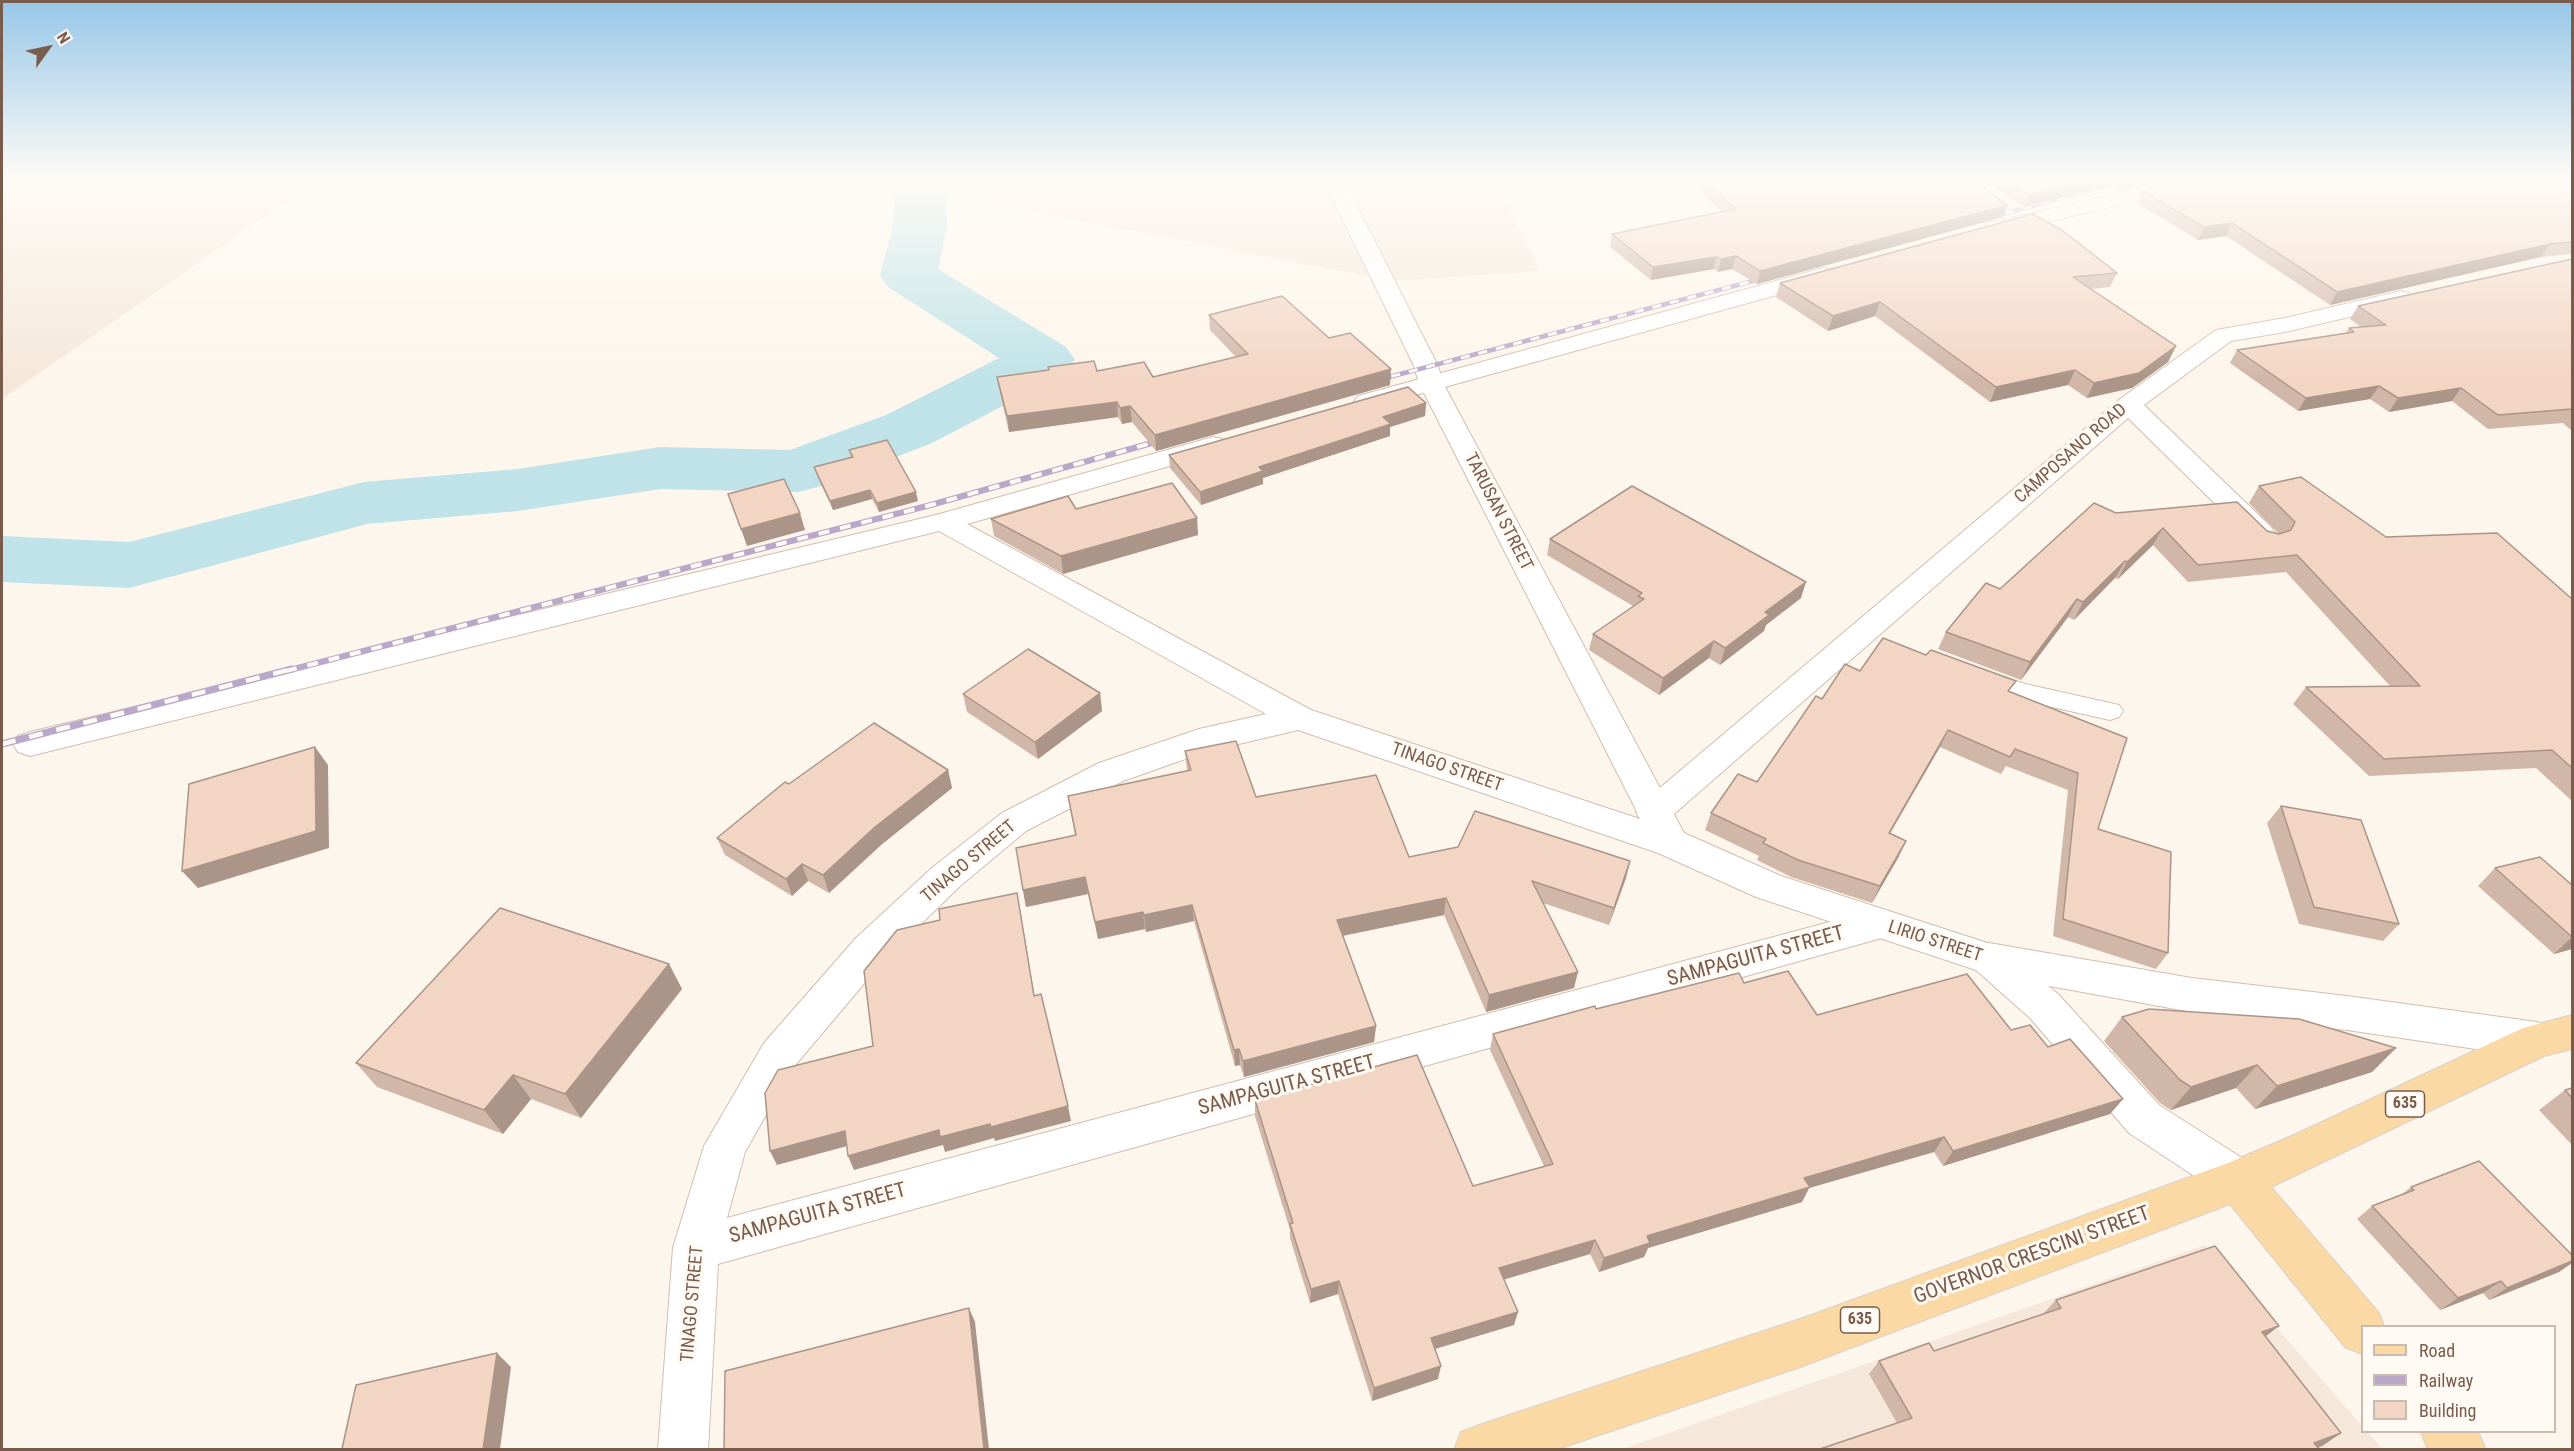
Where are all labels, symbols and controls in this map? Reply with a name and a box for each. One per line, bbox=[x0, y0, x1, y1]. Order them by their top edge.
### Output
north arrow bbox=[18, 18, 78, 78]
text: N bbox=[53, 29, 74, 47]
street label: CAMPOSANO ROAD bbox=[2010, 399, 2132, 509]
street label: TARUSAN STREET bbox=[1459, 449, 1537, 575]
street label: TINAGO STREET bbox=[1388, 739, 1506, 797]
street label: TINAGO STREET bbox=[917, 816, 1021, 908]
street label: LIRIO STREET bbox=[1885, 917, 1985, 967]
street label: SAMPAGUITA STREET bbox=[1665, 921, 1847, 993]
street label: SAMPAGUITA STREET bbox=[1196, 1050, 1378, 1122]
road number: 635 bbox=[2386, 1091, 2424, 1117]
street label: SAMPAGUITA STREET bbox=[727, 1178, 909, 1250]
street label: GOVERNOR CRESCINI STREET bbox=[1911, 1202, 2153, 1310]
street label: TINAGO STREET bbox=[677, 1245, 709, 1363]
road number: 635 bbox=[1840, 1307, 1880, 1333]
legend bbox=[2361, 1325, 2556, 1433]
text: Road bbox=[2419, 1340, 2455, 1361]
text: Railway bbox=[2419, 1370, 2473, 1391]
text: Building bbox=[2419, 1400, 2476, 1421]

